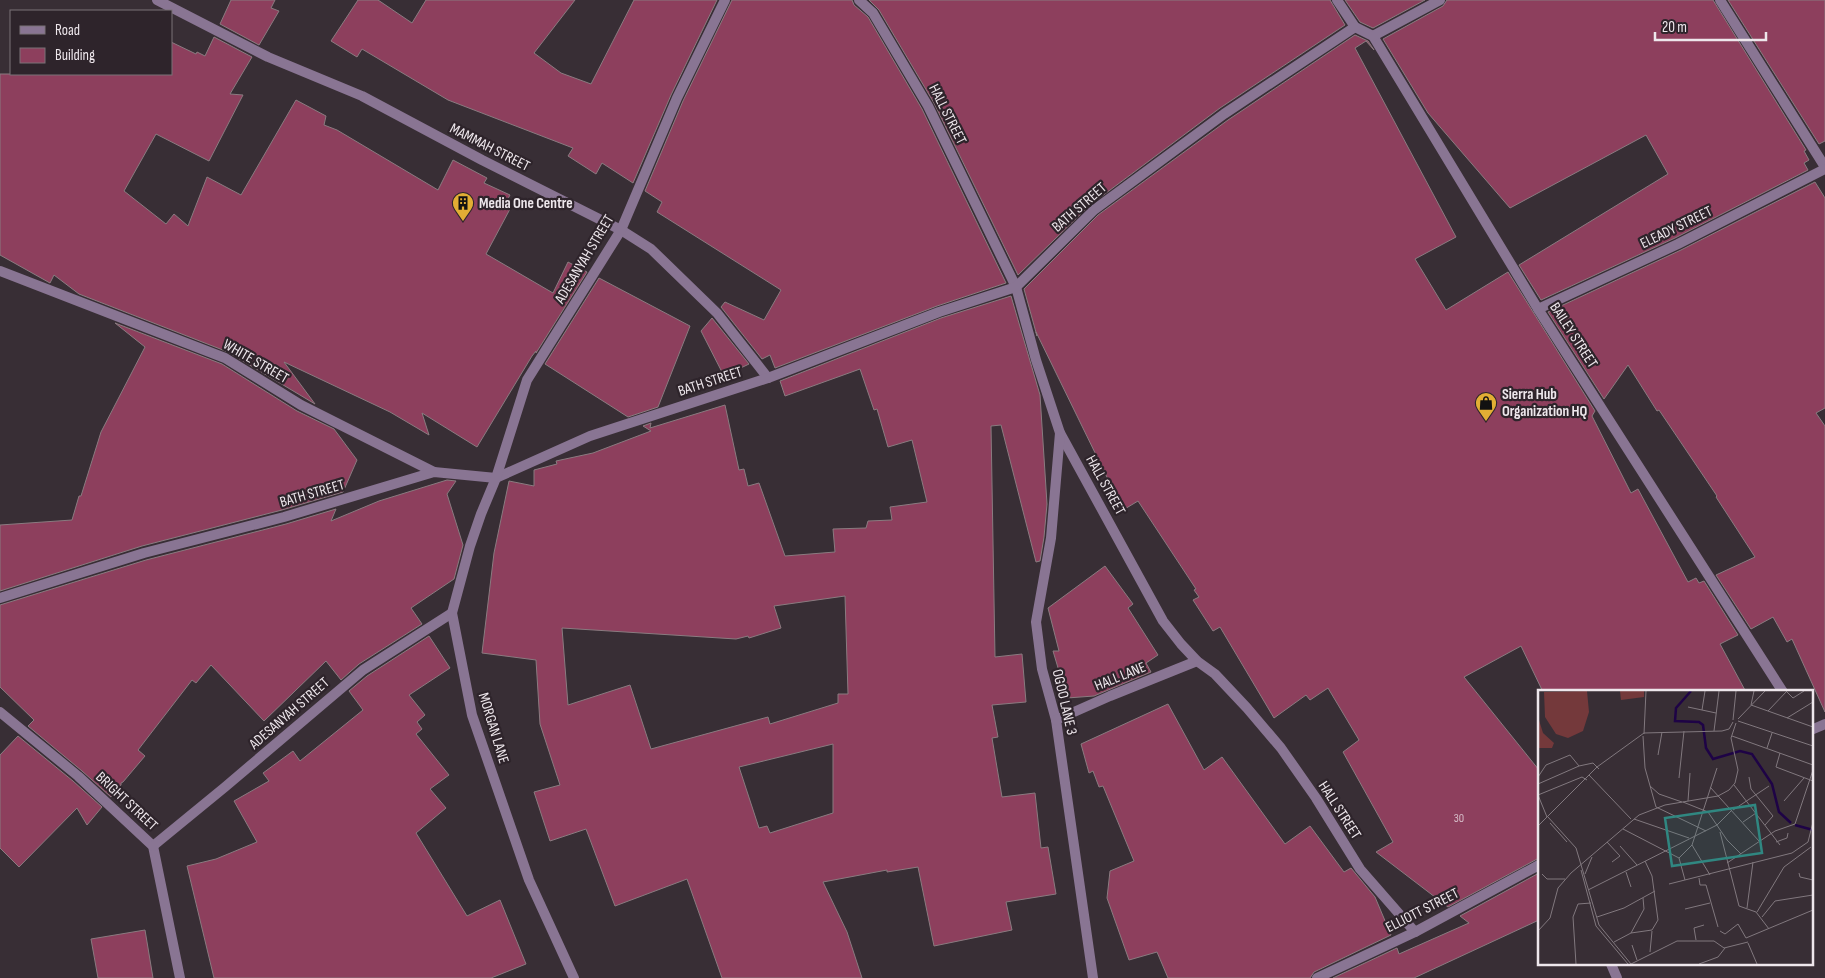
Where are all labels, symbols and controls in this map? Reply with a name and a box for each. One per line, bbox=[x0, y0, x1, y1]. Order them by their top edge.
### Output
legend bbox=[10, 10, 172, 75]
scale bar bbox=[1655, 10, 1766, 42]
text: 20 m bbox=[1662, 18, 1687, 37]
text: Road bbox=[55, 21, 80, 40]
text: Building bbox=[55, 46, 95, 65]
street label: HALL STREET bbox=[924, 81, 971, 148]
street label: MAMMAH STREET bbox=[447, 119, 533, 176]
street label: BATH STREET bbox=[1048, 178, 1111, 236]
building icon: Media One Centre bbox=[451, 191, 475, 222]
place label: Media One Centre bbox=[479, 194, 573, 213]
street label: ELEADY STREET bbox=[1637, 202, 1715, 253]
street label: ADESANYAH STREET bbox=[550, 211, 618, 308]
street label: BAILEY STREET bbox=[1545, 299, 1602, 372]
street label: WHITE STREET bbox=[219, 335, 292, 388]
street label: BATH STREET bbox=[676, 362, 745, 401]
place label: Sierra Hub Organization HQ bbox=[1502, 385, 1588, 421]
shop icon: Sierra Hub Organization HQ bbox=[1474, 391, 1498, 422]
street label: HALL STREET bbox=[1081, 452, 1130, 518]
street label: BATH STREET bbox=[278, 475, 347, 512]
street label: HALL LANE bbox=[1092, 658, 1149, 695]
street label: OGOO LANE 3 bbox=[1048, 667, 1081, 737]
street label: ADESANYAH STREET bbox=[244, 673, 333, 754]
street label: MORGAN LANE bbox=[474, 690, 513, 766]
inset map bbox=[1538, 690, 1812, 966]
street label: BRIGHT STREET bbox=[92, 768, 162, 835]
street label: HALL STREET bbox=[1314, 778, 1365, 843]
house number: 30 bbox=[1454, 811, 1464, 826]
street label: ELLIOTT STREET bbox=[1382, 884, 1462, 937]

